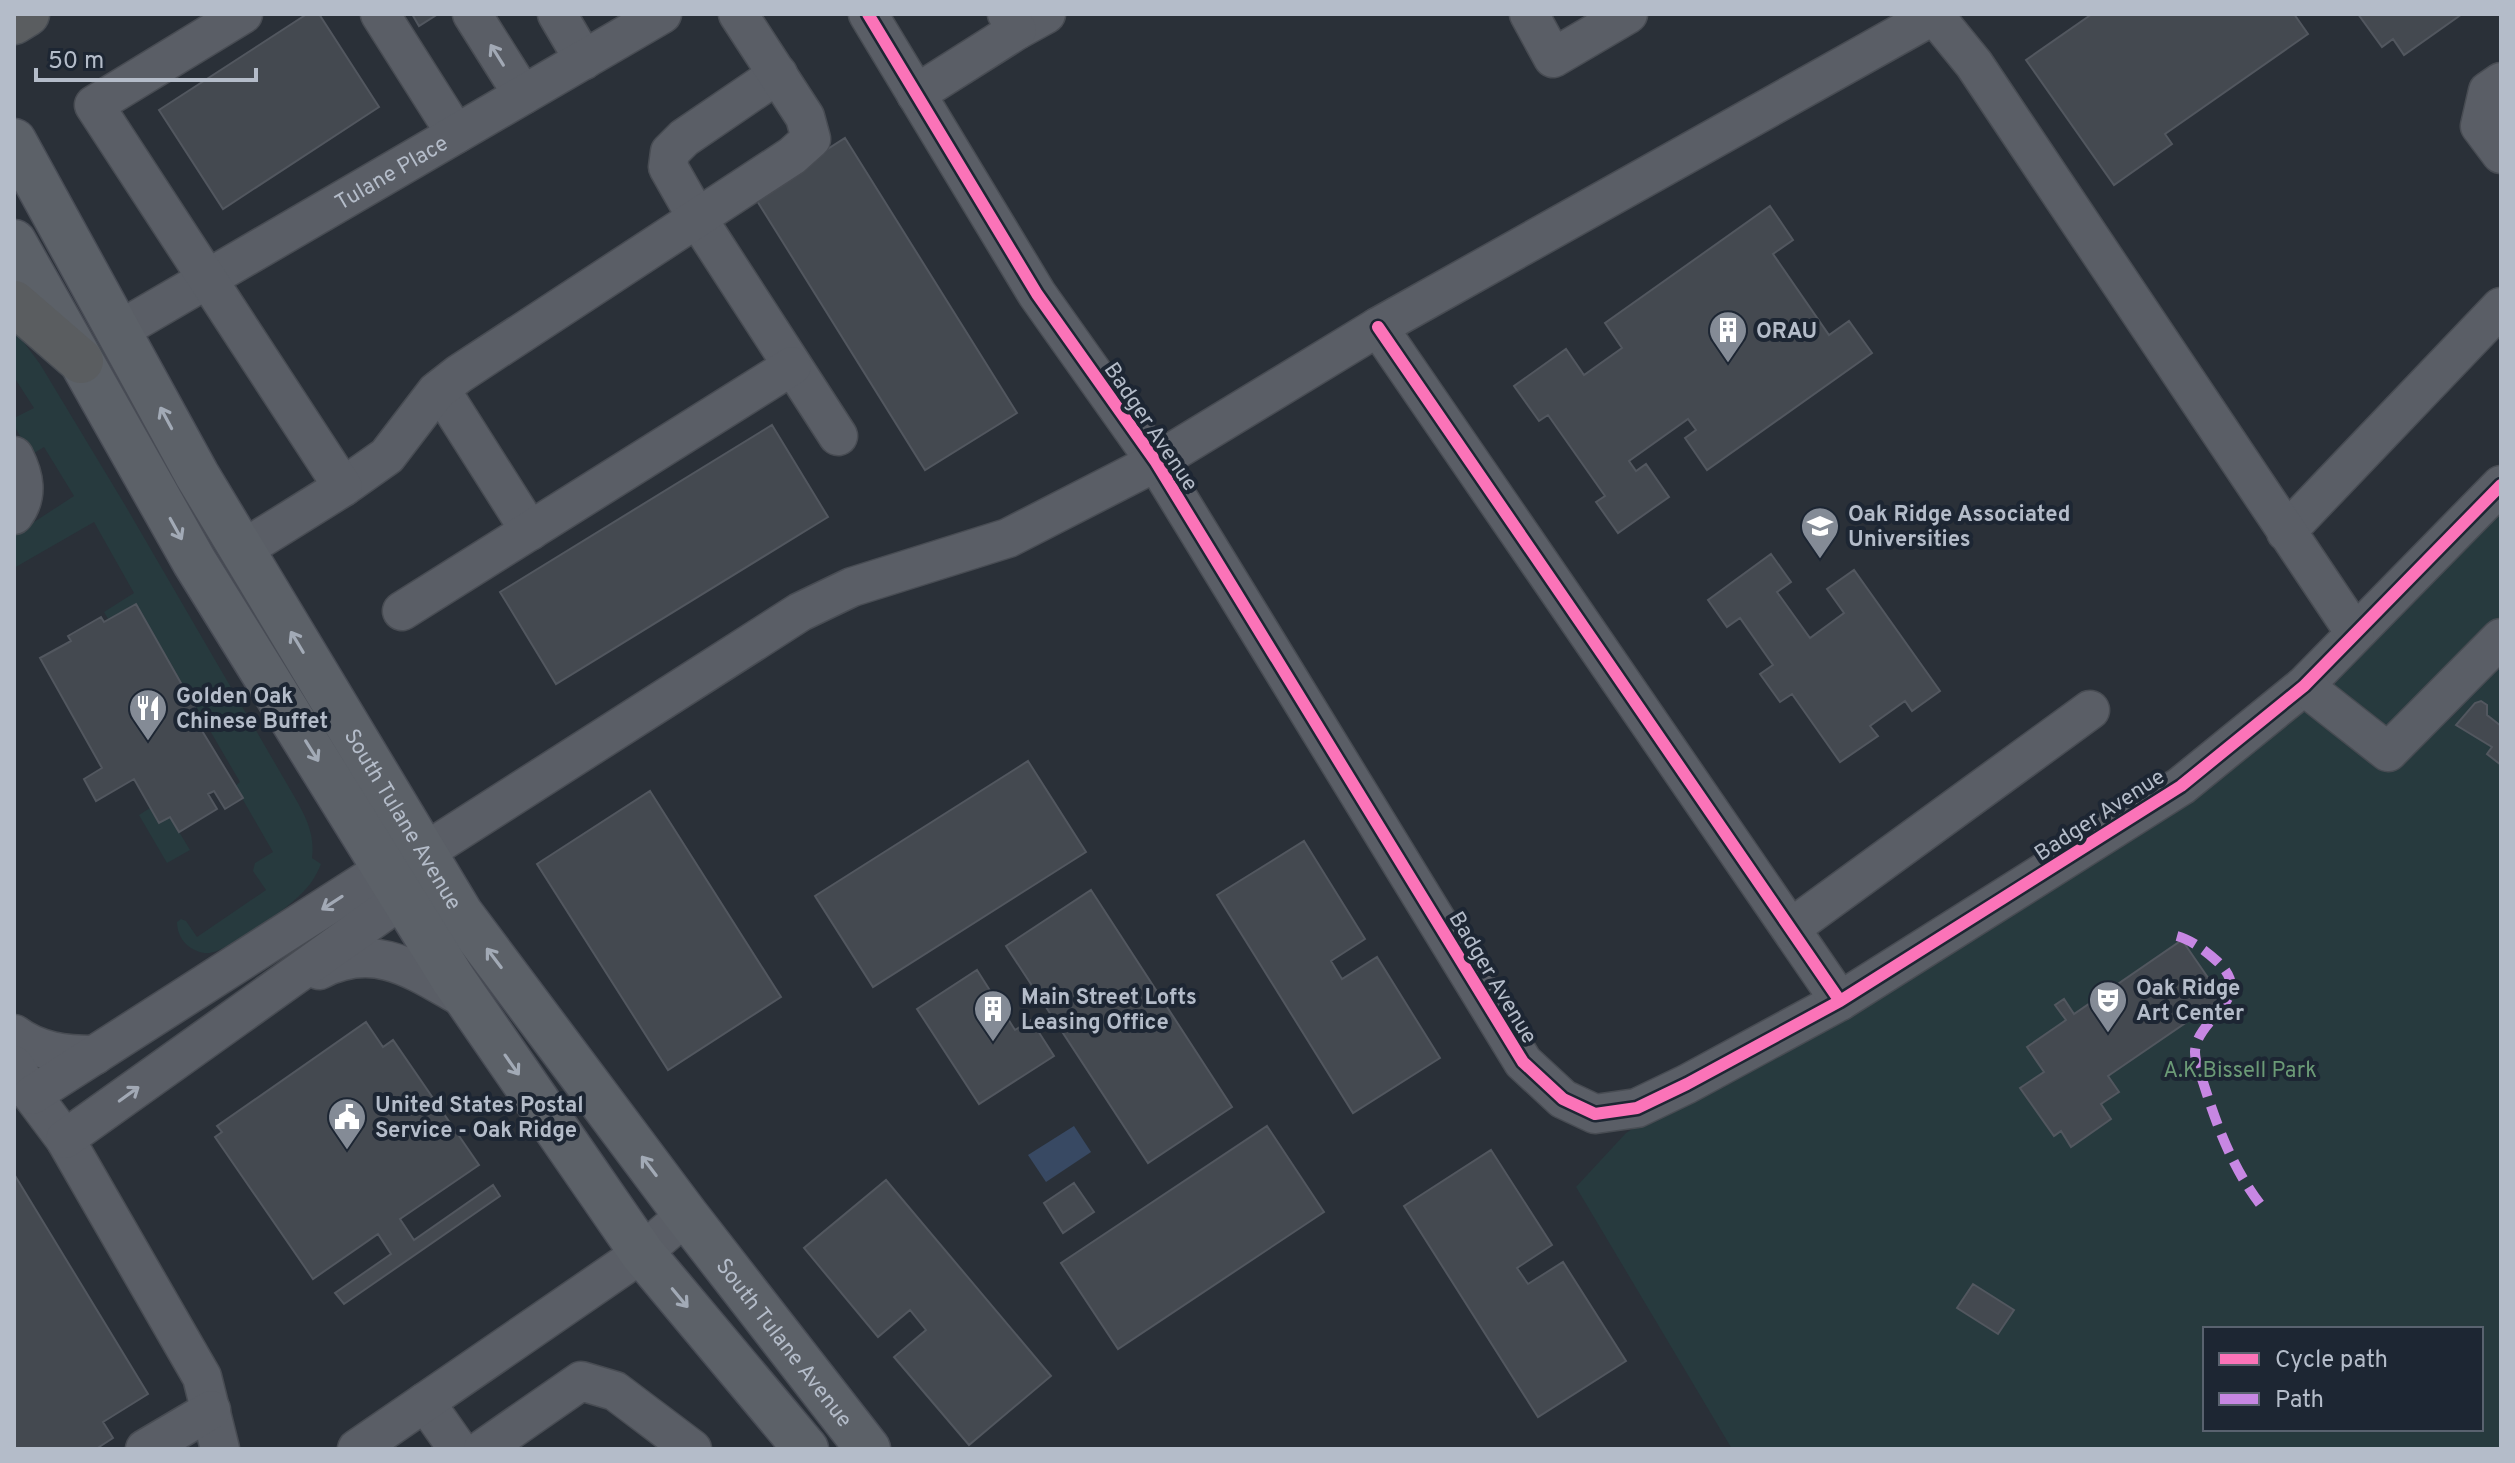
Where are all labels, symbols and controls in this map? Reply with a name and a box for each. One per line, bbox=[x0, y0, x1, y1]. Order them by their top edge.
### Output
scale bar bbox=[36, 32, 256, 82]
one-way arrow bbox=[489, 44, 505, 67]
text: 50 m bbox=[48, 47, 104, 77]
street label: Tulane Place bbox=[331, 131, 454, 218]
building icon: ORAU bbox=[1707, 309, 1749, 364]
place label: ORAU bbox=[1756, 319, 1817, 346]
street label: Badger Avenue bbox=[1097, 358, 1203, 497]
one-way arrow bbox=[157, 406, 173, 430]
place label: Oak Ridge Associated Universities bbox=[1848, 502, 2071, 554]
school or university icon: Oak Ridge Associated Universities bbox=[1799, 505, 1841, 560]
one-way arrow bbox=[169, 517, 184, 541]
one-way arrow bbox=[289, 631, 305, 654]
place label: Golden Oak Chinese Buffet bbox=[176, 684, 328, 736]
restaurant icon: Golden Oak Chinese Buffet bbox=[127, 687, 169, 742]
street label: South Tulane Avenue bbox=[337, 725, 466, 915]
one-way arrow bbox=[305, 739, 321, 762]
street label: Badger Avenue bbox=[2030, 764, 2170, 868]
one-way arrow bbox=[321, 895, 344, 911]
street label: Badger Avenue bbox=[1442, 907, 1542, 1049]
one-way arrow bbox=[485, 947, 502, 969]
place label: Oak Ridge Art Center bbox=[2136, 976, 2244, 1028]
theatre icon: Oak Ridge Art Center bbox=[2087, 979, 2129, 1034]
place label: Main Street Lofts Leasing Office bbox=[1021, 985, 1197, 1037]
building icon: Main Street Lofts Leasing Office bbox=[972, 988, 1014, 1043]
one-way arrow bbox=[504, 1053, 520, 1075]
park label: A.K.Bissell Park bbox=[2163, 1058, 2317, 1085]
one-way arrow bbox=[117, 1086, 139, 1102]
place label: United States Postal Service - Oak Ridge bbox=[375, 1093, 584, 1145]
public building icon: United States Postal Service - Oak Ridge bbox=[326, 1096, 368, 1151]
one-way arrow bbox=[641, 1156, 658, 1177]
street label: South Tulane Avenue bbox=[709, 1254, 857, 1433]
one-way arrow bbox=[671, 1288, 689, 1308]
legend bbox=[2203, 1327, 2483, 1431]
text: Cycle path bbox=[2275, 1346, 2388, 1376]
text: Path bbox=[2275, 1386, 2324, 1416]

